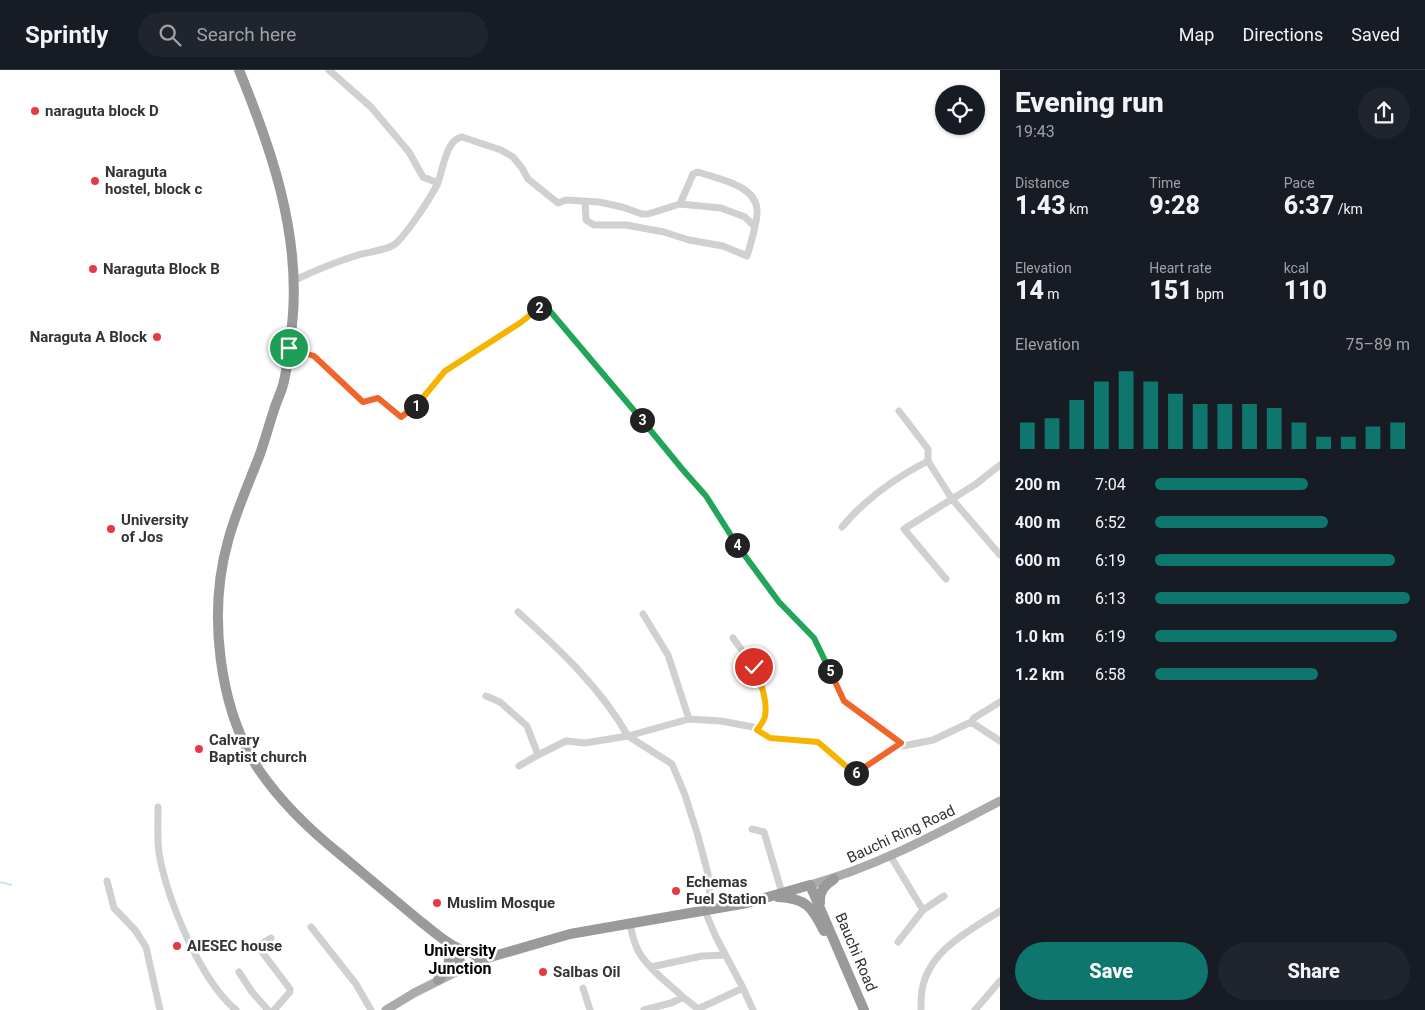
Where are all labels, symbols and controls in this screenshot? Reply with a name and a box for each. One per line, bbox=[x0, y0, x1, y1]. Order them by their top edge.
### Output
search box bbox=[138, 12, 488, 57]
text: Sprintly bbox=[25, 21, 108, 49]
icon: search bbox=[156, 21, 184, 49]
text: Search here bbox=[196, 23, 296, 46]
text: Map bbox=[1179, 24, 1214, 45]
text: Directions bbox=[1242, 24, 1323, 45]
text: Saved bbox=[1351, 24, 1400, 45]
map controls bbox=[935, 85, 985, 135]
button: locate bbox=[935, 85, 985, 135]
text: Evening run bbox=[1015, 86, 1164, 119]
button: share bbox=[1358, 87, 1410, 139]
place label: naraguta block D bbox=[45, 102, 159, 120]
marker: naraguta block D bbox=[29, 105, 41, 117]
text: 19:43 bbox=[1015, 122, 1055, 141]
place label: Naraguta hostel, block c bbox=[105, 163, 203, 198]
marker: Naraguta hostel, block c bbox=[89, 175, 101, 187]
text: Distance bbox=[1015, 175, 1070, 191]
text: Time bbox=[1149, 175, 1181, 191]
text: Pace bbox=[1284, 175, 1315, 191]
text: 1.43 bbox=[1015, 191, 1066, 220]
text: 9:28 bbox=[1149, 191, 1200, 220]
text: 6:37 bbox=[1284, 191, 1334, 220]
text: km bbox=[1066, 201, 1089, 217]
text: /km bbox=[1334, 201, 1363, 217]
place label: Naraguta Block B bbox=[103, 260, 220, 278]
text: Elevation bbox=[1015, 260, 1072, 276]
text: Heart rate bbox=[1149, 260, 1212, 276]
text: kcal bbox=[1284, 260, 1309, 276]
marker: Naraguta Block B bbox=[87, 263, 99, 275]
text: 14 bbox=[1015, 276, 1044, 305]
text: 151 bbox=[1149, 276, 1193, 305]
text: 110 bbox=[1284, 276, 1327, 305]
text: m bbox=[1044, 286, 1060, 302]
text: bpm bbox=[1193, 286, 1224, 302]
pin: 2 bbox=[526, 296, 552, 320]
text: 2 bbox=[535, 300, 544, 316]
pin bbox=[268, 327, 310, 369]
place label: Naraguta A Block bbox=[30, 328, 148, 346]
marker: Naraguta A Block bbox=[151, 331, 163, 343]
icon: arrive bbox=[275, 334, 303, 362]
text: Elevation bbox=[1015, 335, 1080, 354]
text: 75–89 m bbox=[1346, 335, 1410, 354]
pin: 1 bbox=[404, 394, 428, 418]
text: 1 bbox=[412, 398, 421, 414]
pin: 3 bbox=[630, 408, 654, 432]
text: 3 bbox=[638, 412, 647, 428]
text: 200 m bbox=[1015, 475, 1060, 494]
text: 7:04 bbox=[1095, 475, 1126, 494]
place label: University of Jos bbox=[121, 511, 189, 546]
text: 400 m bbox=[1015, 513, 1060, 532]
text: 6:52 bbox=[1095, 513, 1126, 532]
marker: University of Jos bbox=[105, 523, 117, 535]
pin: 4 bbox=[724, 532, 750, 558]
text: 4 bbox=[733, 537, 742, 553]
text: 600 m bbox=[1015, 551, 1060, 570]
text: 6:19 bbox=[1095, 551, 1126, 570]
text: 800 m bbox=[1015, 589, 1060, 608]
text: 6:13 bbox=[1095, 589, 1126, 608]
text: 1.0 km bbox=[1015, 627, 1064, 646]
text: 6:19 bbox=[1095, 627, 1126, 646]
pin bbox=[733, 646, 775, 688]
icon: check bbox=[740, 653, 768, 681]
pin: 5 bbox=[818, 658, 842, 684]
text: 5 bbox=[826, 663, 835, 679]
text: 1.2 km bbox=[1015, 665, 1064, 684]
text: 6:58 bbox=[1095, 665, 1126, 684]
place label: Calvary Baptist church bbox=[209, 731, 307, 766]
marker: Calvary Baptist church bbox=[193, 743, 205, 755]
pin: 6 bbox=[844, 760, 868, 786]
text: 6 bbox=[852, 765, 861, 781]
street label: Bauchi Ring Road bbox=[844, 801, 958, 867]
place label: Echemas Fuel Station bbox=[686, 873, 767, 908]
marker: Echemas Fuel Station bbox=[670, 885, 682, 897]
place label: Muslim Mosque bbox=[447, 894, 555, 912]
marker: Muslim Mosque bbox=[431, 897, 443, 909]
street label: Bauchi Road bbox=[831, 910, 881, 994]
place label: AIESEC house bbox=[187, 937, 282, 955]
marker: AIESEC house bbox=[171, 940, 183, 952]
district label: University Junction bbox=[424, 941, 497, 978]
button: Save bbox=[1015, 942, 1208, 1000]
button: Share bbox=[1218, 942, 1410, 1000]
place label: Salbas Oil bbox=[553, 963, 620, 981]
marker: Salbas Oil bbox=[537, 966, 549, 978]

